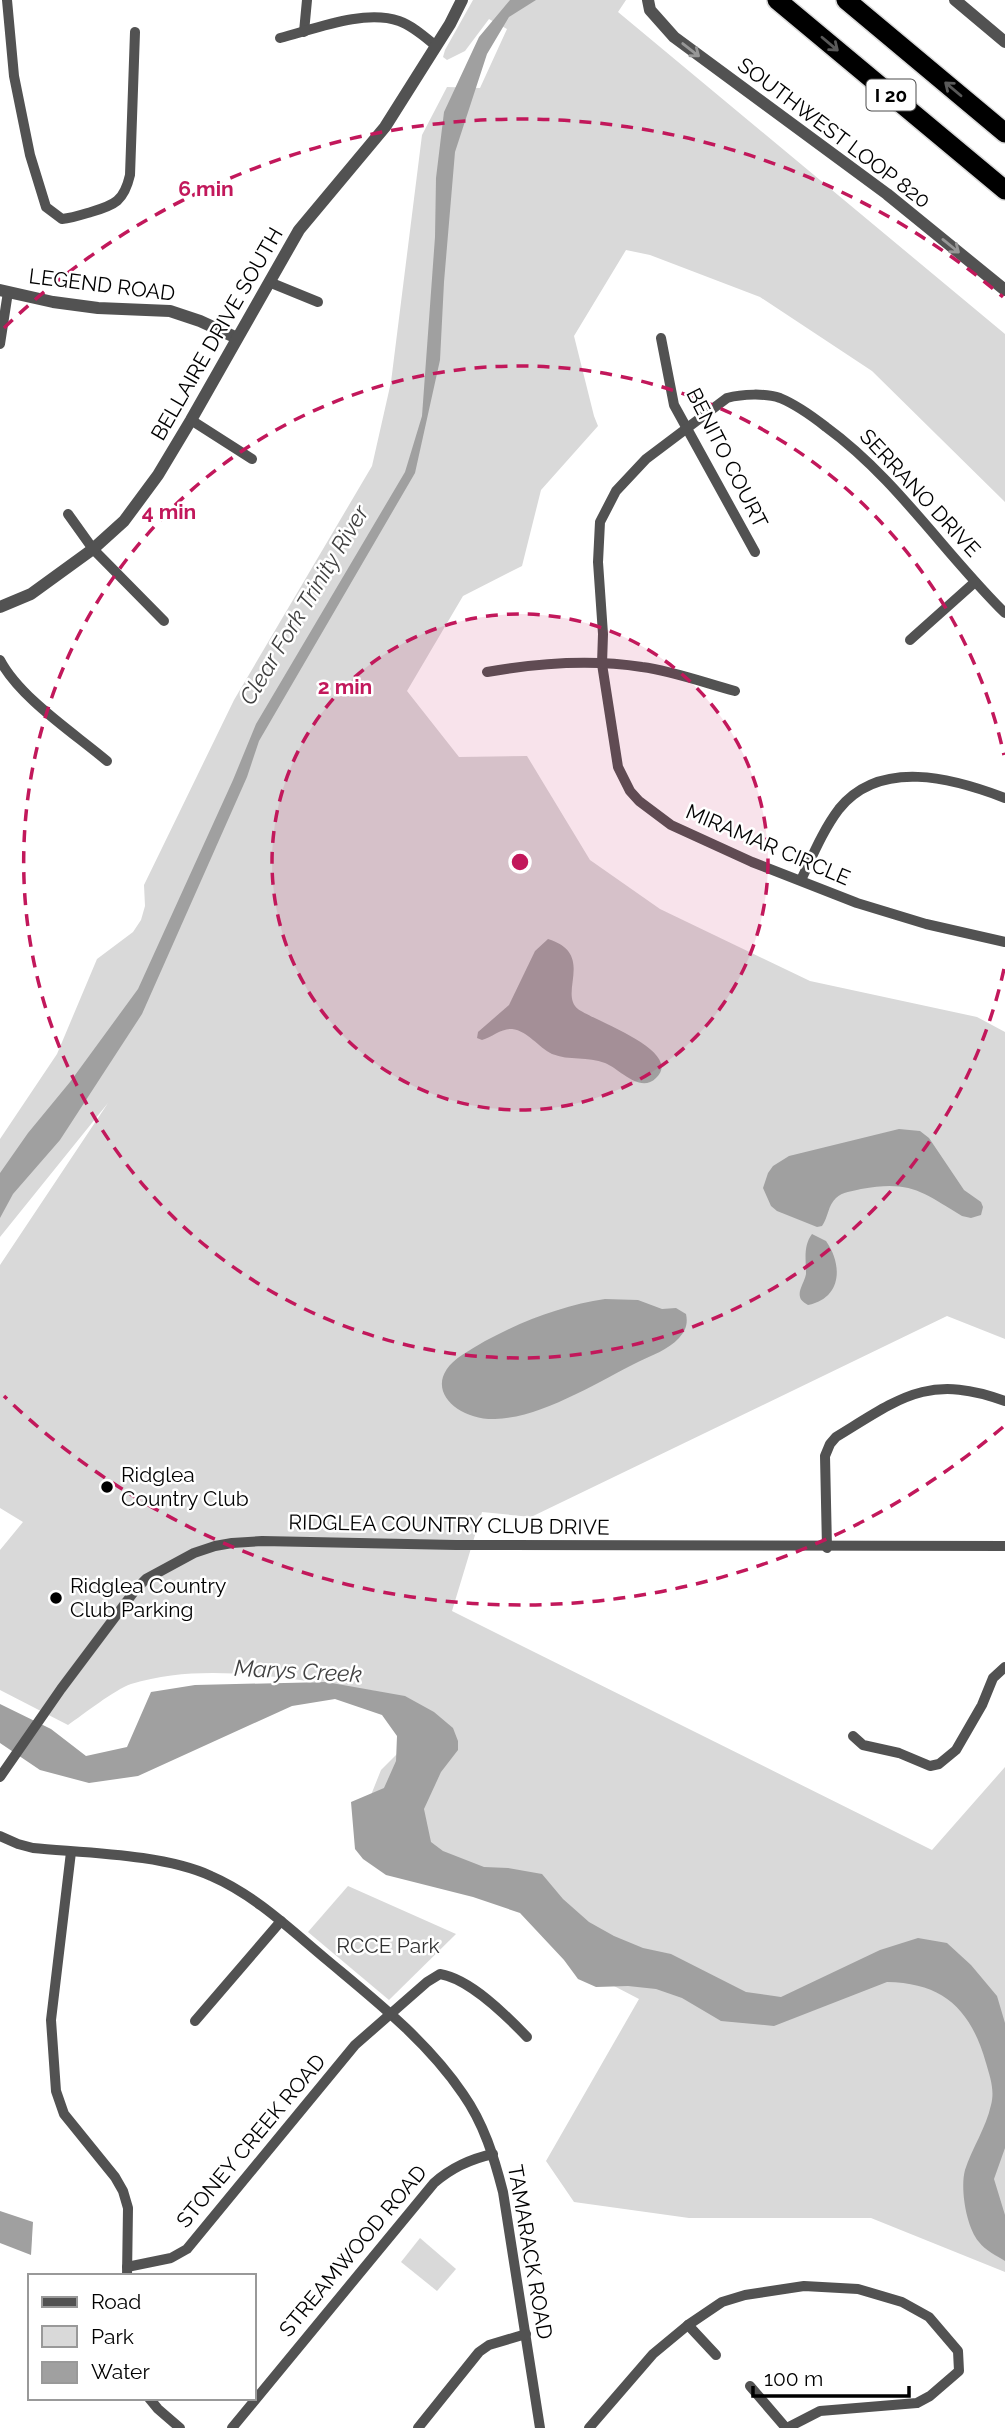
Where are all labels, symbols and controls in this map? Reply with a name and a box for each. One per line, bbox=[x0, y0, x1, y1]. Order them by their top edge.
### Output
one-way arrow bbox=[820, 36, 838, 52]
one-way arrow bbox=[682, 43, 700, 58]
street label: SOUTHWEST LOOP 820 bbox=[733, 52, 936, 213]
road number: I 20 bbox=[866, 80, 916, 110]
one-way arrow bbox=[944, 82, 962, 97]
text: 6 min bbox=[178, 176, 234, 201]
street label: BELLAIRE DRIVE SOUTH bbox=[145, 223, 288, 445]
one-way arrow bbox=[942, 239, 960, 254]
street label: LEGEND ROAD bbox=[27, 263, 177, 306]
street label: BENITO COURT bbox=[681, 384, 774, 532]
street label: SERRANO DRIVE bbox=[855, 424, 986, 562]
text: 4 min bbox=[142, 499, 196, 524]
water label: Clear Fork Trinity River bbox=[233, 499, 374, 709]
text: 2 min bbox=[318, 674, 372, 699]
street label: MIRAMAR CIRCLE bbox=[682, 799, 854, 890]
centre of rings bbox=[508, 850, 532, 874]
place label: Ridglea Country Club bbox=[121, 1462, 249, 1511]
marker: Ridglea Country Club bbox=[99, 1479, 115, 1495]
street label: RIDGLEA COUNTRY CLUB DRIVE bbox=[288, 1509, 610, 1540]
place label: Ridglea Country Club Parking bbox=[70, 1573, 226, 1622]
marker: Ridglea Country Club Parking bbox=[48, 1590, 64, 1606]
water label: Marys Creek bbox=[233, 1654, 363, 1687]
park label: RCCE Park bbox=[336, 1933, 440, 1958]
street label: STONEY CREEK ROAD bbox=[171, 2049, 330, 2232]
street label: STREAMWOOD ROAD bbox=[274, 2160, 432, 2342]
street label: TAMARACK ROAD bbox=[503, 2163, 558, 2341]
legend bbox=[28, 2274, 256, 2400]
text: Road bbox=[91, 2289, 141, 2314]
text: Park bbox=[91, 2324, 134, 2349]
scale bar bbox=[753, 2354, 909, 2398]
text: Water bbox=[91, 2359, 150, 2384]
text: 100 m bbox=[764, 2366, 823, 2391]

